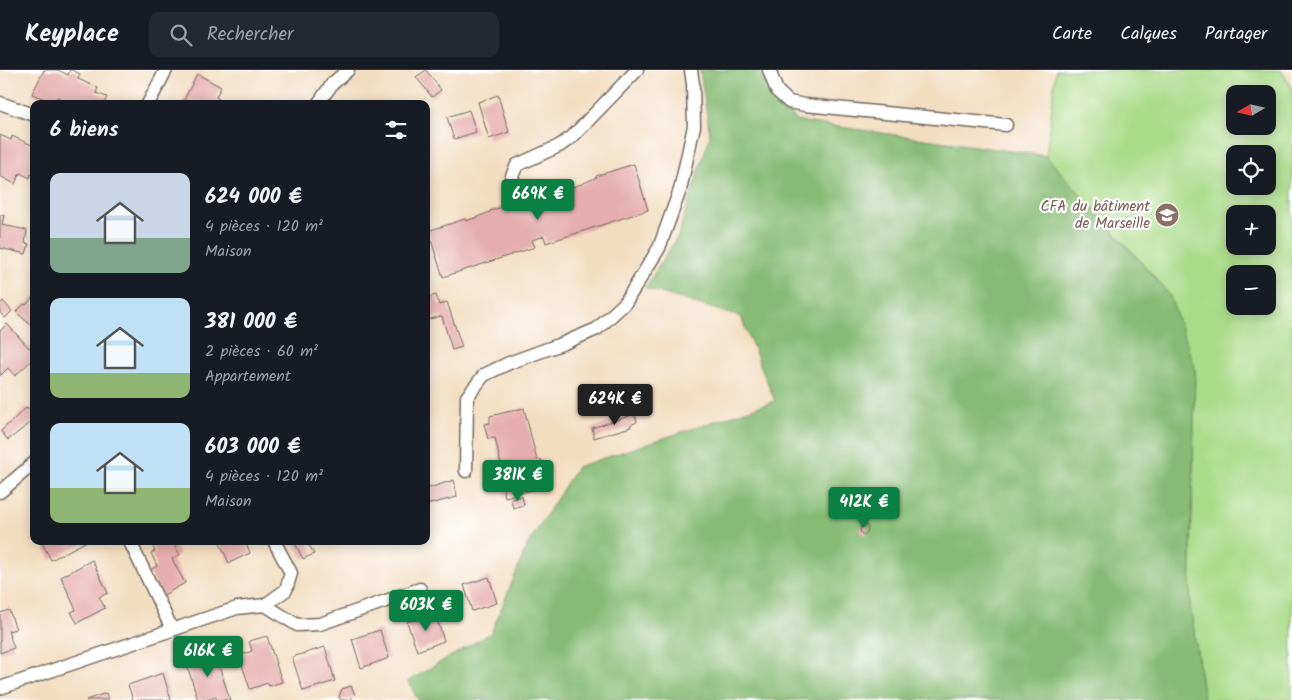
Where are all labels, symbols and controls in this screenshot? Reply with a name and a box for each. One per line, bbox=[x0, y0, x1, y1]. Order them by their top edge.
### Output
search box bbox=[149, 12, 499, 57]
text: Keyplace bbox=[25, 15, 119, 54]
text: Rechercher bbox=[207, 20, 293, 50]
text: Carte bbox=[1052, 20, 1092, 49]
text: Calques bbox=[1120, 20, 1177, 49]
text: Partager bbox=[1205, 20, 1267, 49]
icon: search bbox=[167, 21, 195, 49]
north arrow bbox=[1226, 85, 1276, 135]
map controls bbox=[1226, 85, 1276, 315]
text: 6 biens bbox=[50, 114, 119, 147]
icon: filters bbox=[382, 116, 410, 144]
button: locate bbox=[1226, 145, 1276, 195]
pin: 669K € bbox=[497, 178, 579, 221]
text: 624 000 € bbox=[205, 181, 302, 214]
text: 669K € bbox=[512, 182, 564, 207]
icon: home bbox=[90, 193, 150, 253]
place label: CFA du bâtiment de Marseille bbox=[1040, 195, 1150, 236]
school or university icon: CFA du bâtiment de Marseille bbox=[1154, 202, 1180, 228]
button: + bbox=[1226, 205, 1276, 255]
text: 4 pièces · 120 m² bbox=[205, 214, 323, 239]
text: Maison bbox=[205, 239, 252, 264]
button: − bbox=[1226, 265, 1276, 315]
text: 381 000 € bbox=[205, 306, 297, 339]
icon: home bbox=[90, 318, 150, 378]
text: 2 pièces · 60 m² bbox=[205, 339, 318, 364]
text: Appartement bbox=[205, 364, 291, 389]
pin: 624K € bbox=[574, 384, 656, 426]
text: 624K € bbox=[589, 387, 641, 412]
text: 603 000 € bbox=[205, 431, 300, 464]
icon: home bbox=[90, 443, 150, 503]
pin: 381K € bbox=[477, 460, 559, 502]
text: 381K € bbox=[494, 463, 542, 488]
text: 4 pièces · 120 m² bbox=[205, 464, 323, 489]
pin: 412K € bbox=[823, 486, 905, 529]
text: Maison bbox=[205, 489, 252, 514]
text: 412K € bbox=[840, 490, 888, 515]
pin: 603K € bbox=[385, 590, 467, 632]
text: 603K € bbox=[400, 593, 452, 618]
pin: 616K € bbox=[167, 636, 249, 678]
text: 616K € bbox=[184, 639, 232, 664]

